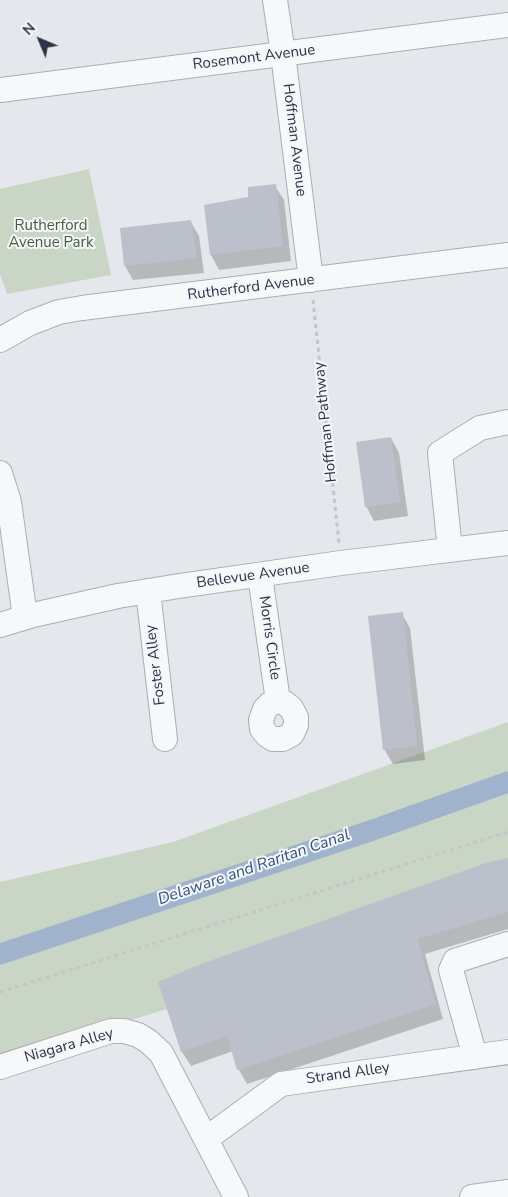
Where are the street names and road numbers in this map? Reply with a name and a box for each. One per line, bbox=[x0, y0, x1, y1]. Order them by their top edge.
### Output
street label: Rosemont Avenue bbox=[192, 42, 316, 74]
street label: Hoffman Avenue bbox=[278, 83, 310, 197]
street label: Rutherford Avenue bbox=[186, 271, 316, 305]
street label: Hoffman Pathway bbox=[311, 361, 341, 483]
street label: Bellevue Avenue bbox=[195, 559, 311, 593]
street label: Morris Circle bbox=[254, 595, 284, 681]
street label: Foster Alley bbox=[142, 624, 170, 706]
street label: Niagara Alley bbox=[22, 1025, 116, 1067]
street label: Strand Alley bbox=[305, 1059, 391, 1089]

